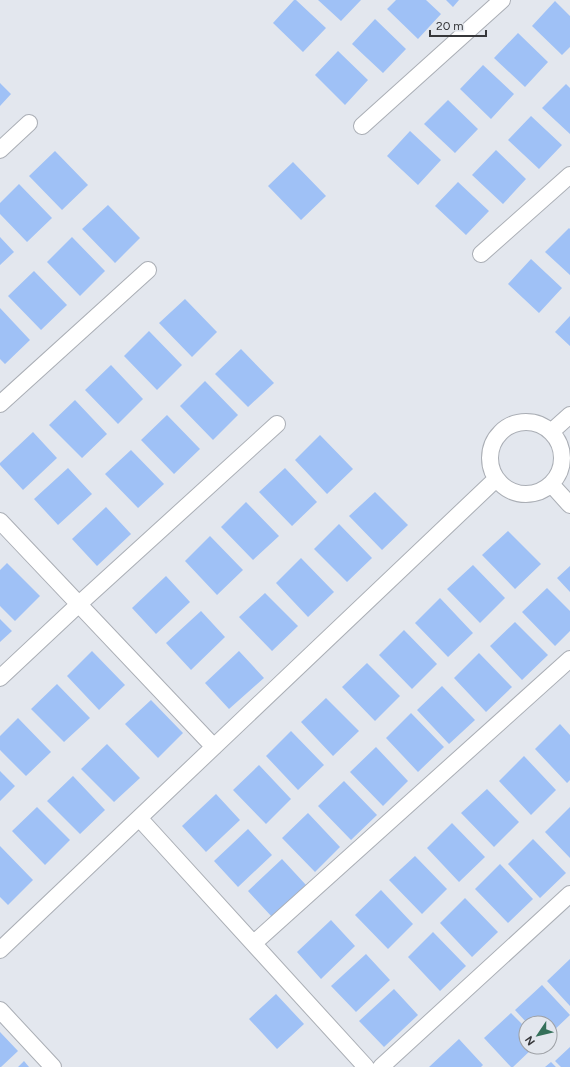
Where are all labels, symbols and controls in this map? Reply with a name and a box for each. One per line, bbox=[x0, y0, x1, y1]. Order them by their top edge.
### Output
scale bar bbox=[430, 12, 486, 38]
text: 20 m bbox=[436, 19, 464, 33]
north arrow bbox=[518, 1015, 558, 1055]
text: N bbox=[522, 1033, 538, 1048]

